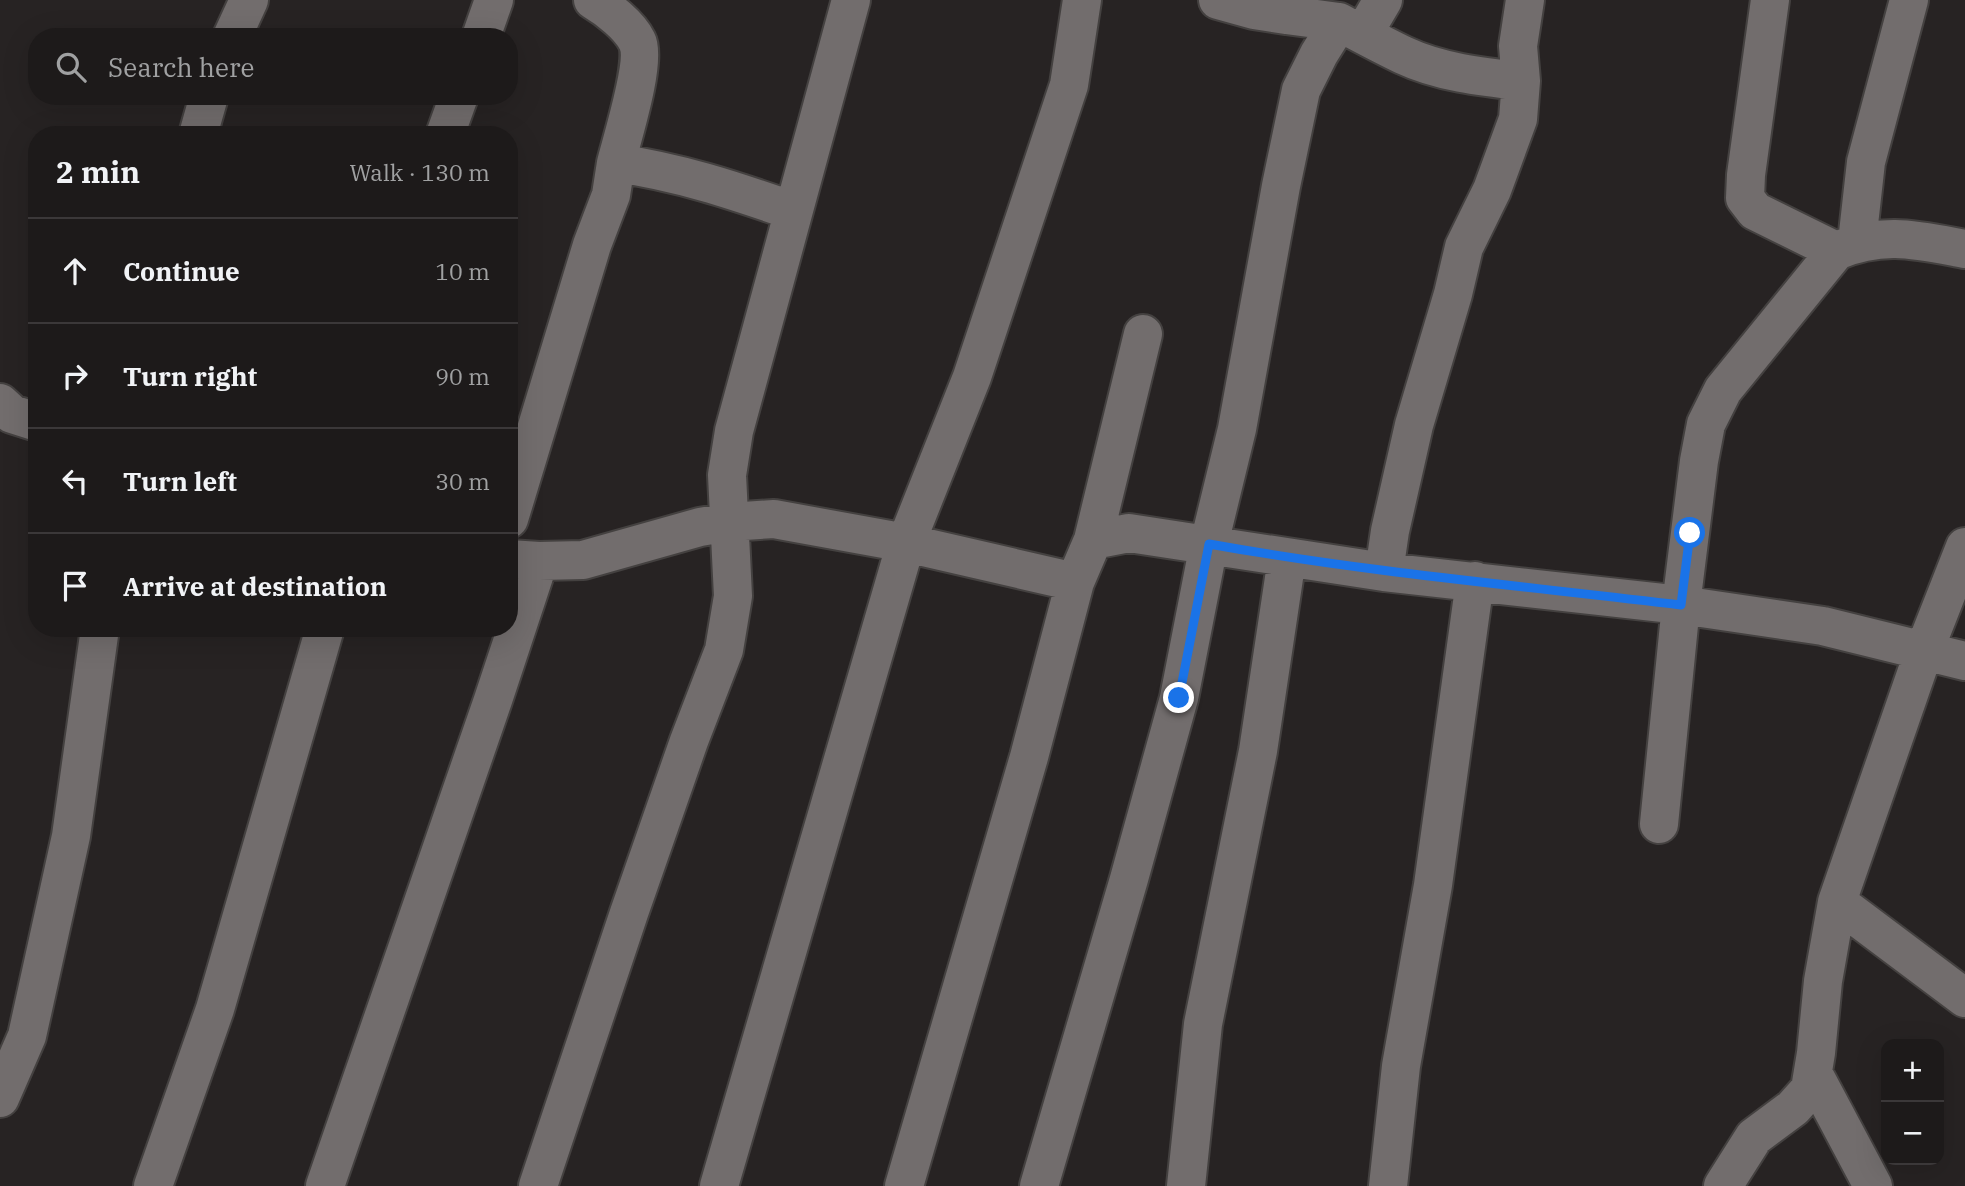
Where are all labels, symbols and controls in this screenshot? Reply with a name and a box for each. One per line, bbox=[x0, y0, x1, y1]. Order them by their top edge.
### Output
search box bbox=[28, 28, 518, 105]
icon: search bbox=[52, 48, 90, 86]
text: Search here bbox=[108, 50, 254, 84]
text: 2 min bbox=[56, 152, 140, 191]
text: Walk · 130 m bbox=[349, 157, 490, 187]
icon: ahead bbox=[56, 252, 94, 290]
text: Continue bbox=[123, 254, 240, 288]
text: 10 m bbox=[435, 256, 490, 286]
icon: right bbox=[56, 357, 94, 395]
text: Turn right bbox=[123, 359, 257, 393]
text: 90 m bbox=[435, 361, 490, 391]
icon: left bbox=[56, 462, 94, 500]
text: Turn left bbox=[123, 464, 237, 498]
text: 30 m bbox=[435, 466, 490, 496]
route start bbox=[1674, 517, 1705, 548]
icon: arrive bbox=[56, 567, 94, 605]
text: Arrive at destination bbox=[123, 569, 387, 603]
route end bbox=[1163, 682, 1194, 713]
map controls bbox=[1881, 1039, 1944, 1165]
button: + bbox=[1881, 1039, 1944, 1102]
button: − bbox=[1881, 1102, 1944, 1165]

